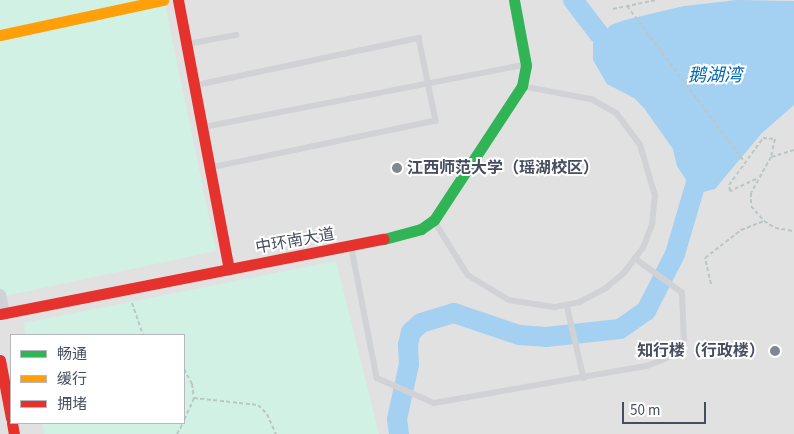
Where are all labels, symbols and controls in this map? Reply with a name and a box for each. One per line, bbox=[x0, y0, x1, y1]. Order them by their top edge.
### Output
water label: 鹅湖湾 bbox=[688, 65, 742, 87]
place label: 江西师范大学（瑶湖校区） bbox=[407, 158, 599, 178]
marker: 江西师范大学（瑶湖校区） bbox=[391, 162, 403, 174]
street label: 中环南大道 bbox=[254, 225, 336, 257]
legend bbox=[10, 334, 185, 424]
place label: 知行楼（行政楼） bbox=[637, 341, 765, 361]
text: 畅通 bbox=[57, 344, 87, 365]
marker: 知行楼（行政楼） bbox=[769, 345, 781, 357]
text: 缓行 bbox=[57, 369, 87, 390]
scale bar bbox=[624, 392, 708, 424]
text: 拥堵 bbox=[57, 394, 87, 415]
text: 50 m bbox=[630, 400, 660, 421]

